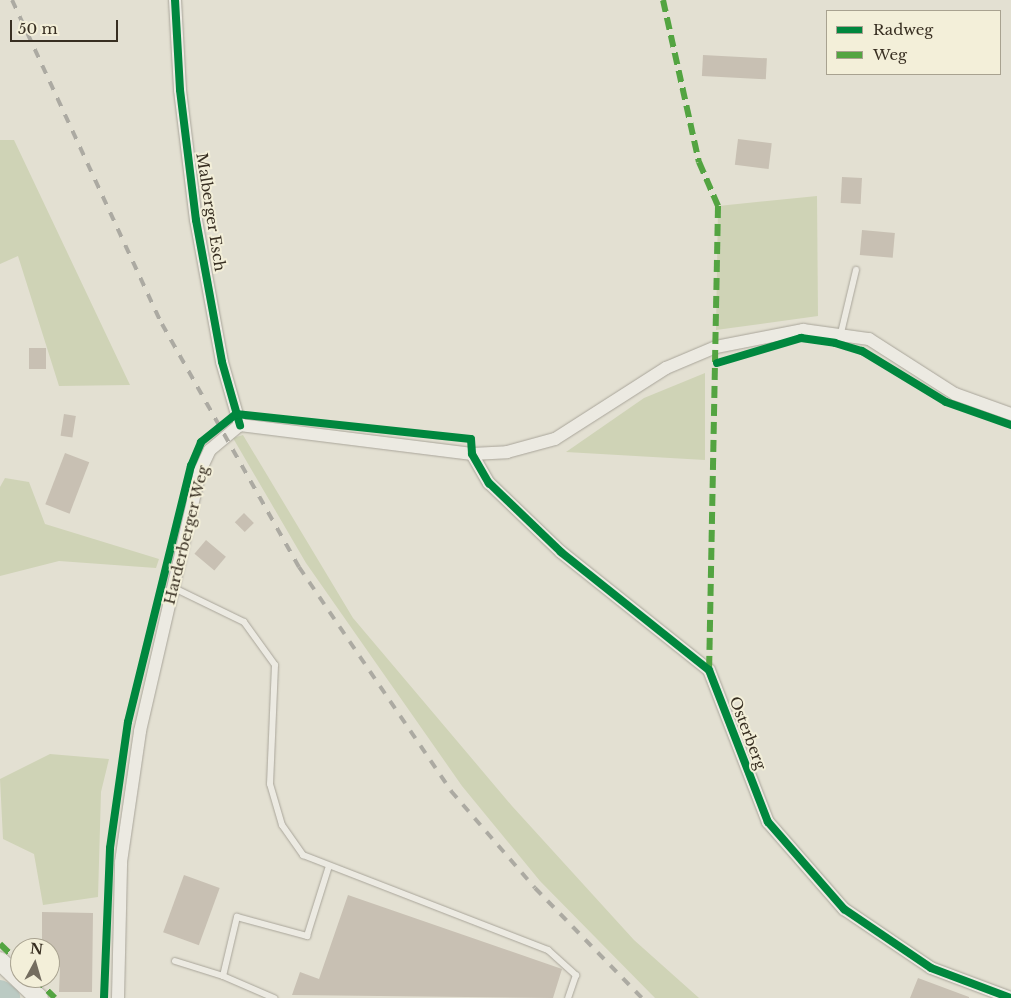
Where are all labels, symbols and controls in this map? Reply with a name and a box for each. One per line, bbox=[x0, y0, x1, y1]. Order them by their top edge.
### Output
scale bar bbox=[12, 10, 120, 42]
legend bbox=[826, 10, 1001, 75]
text: 50 m bbox=[18, 19, 58, 38]
text: Radweg bbox=[873, 20, 933, 39]
text: Weg bbox=[873, 45, 907, 64]
street label: Malberger Esch bbox=[193, 151, 229, 273]
street label: Harderberger Weg bbox=[160, 463, 212, 607]
street label: Osterberg bbox=[726, 694, 770, 772]
north arrow bbox=[10, 938, 60, 988]
text: N bbox=[29, 939, 44, 959]

